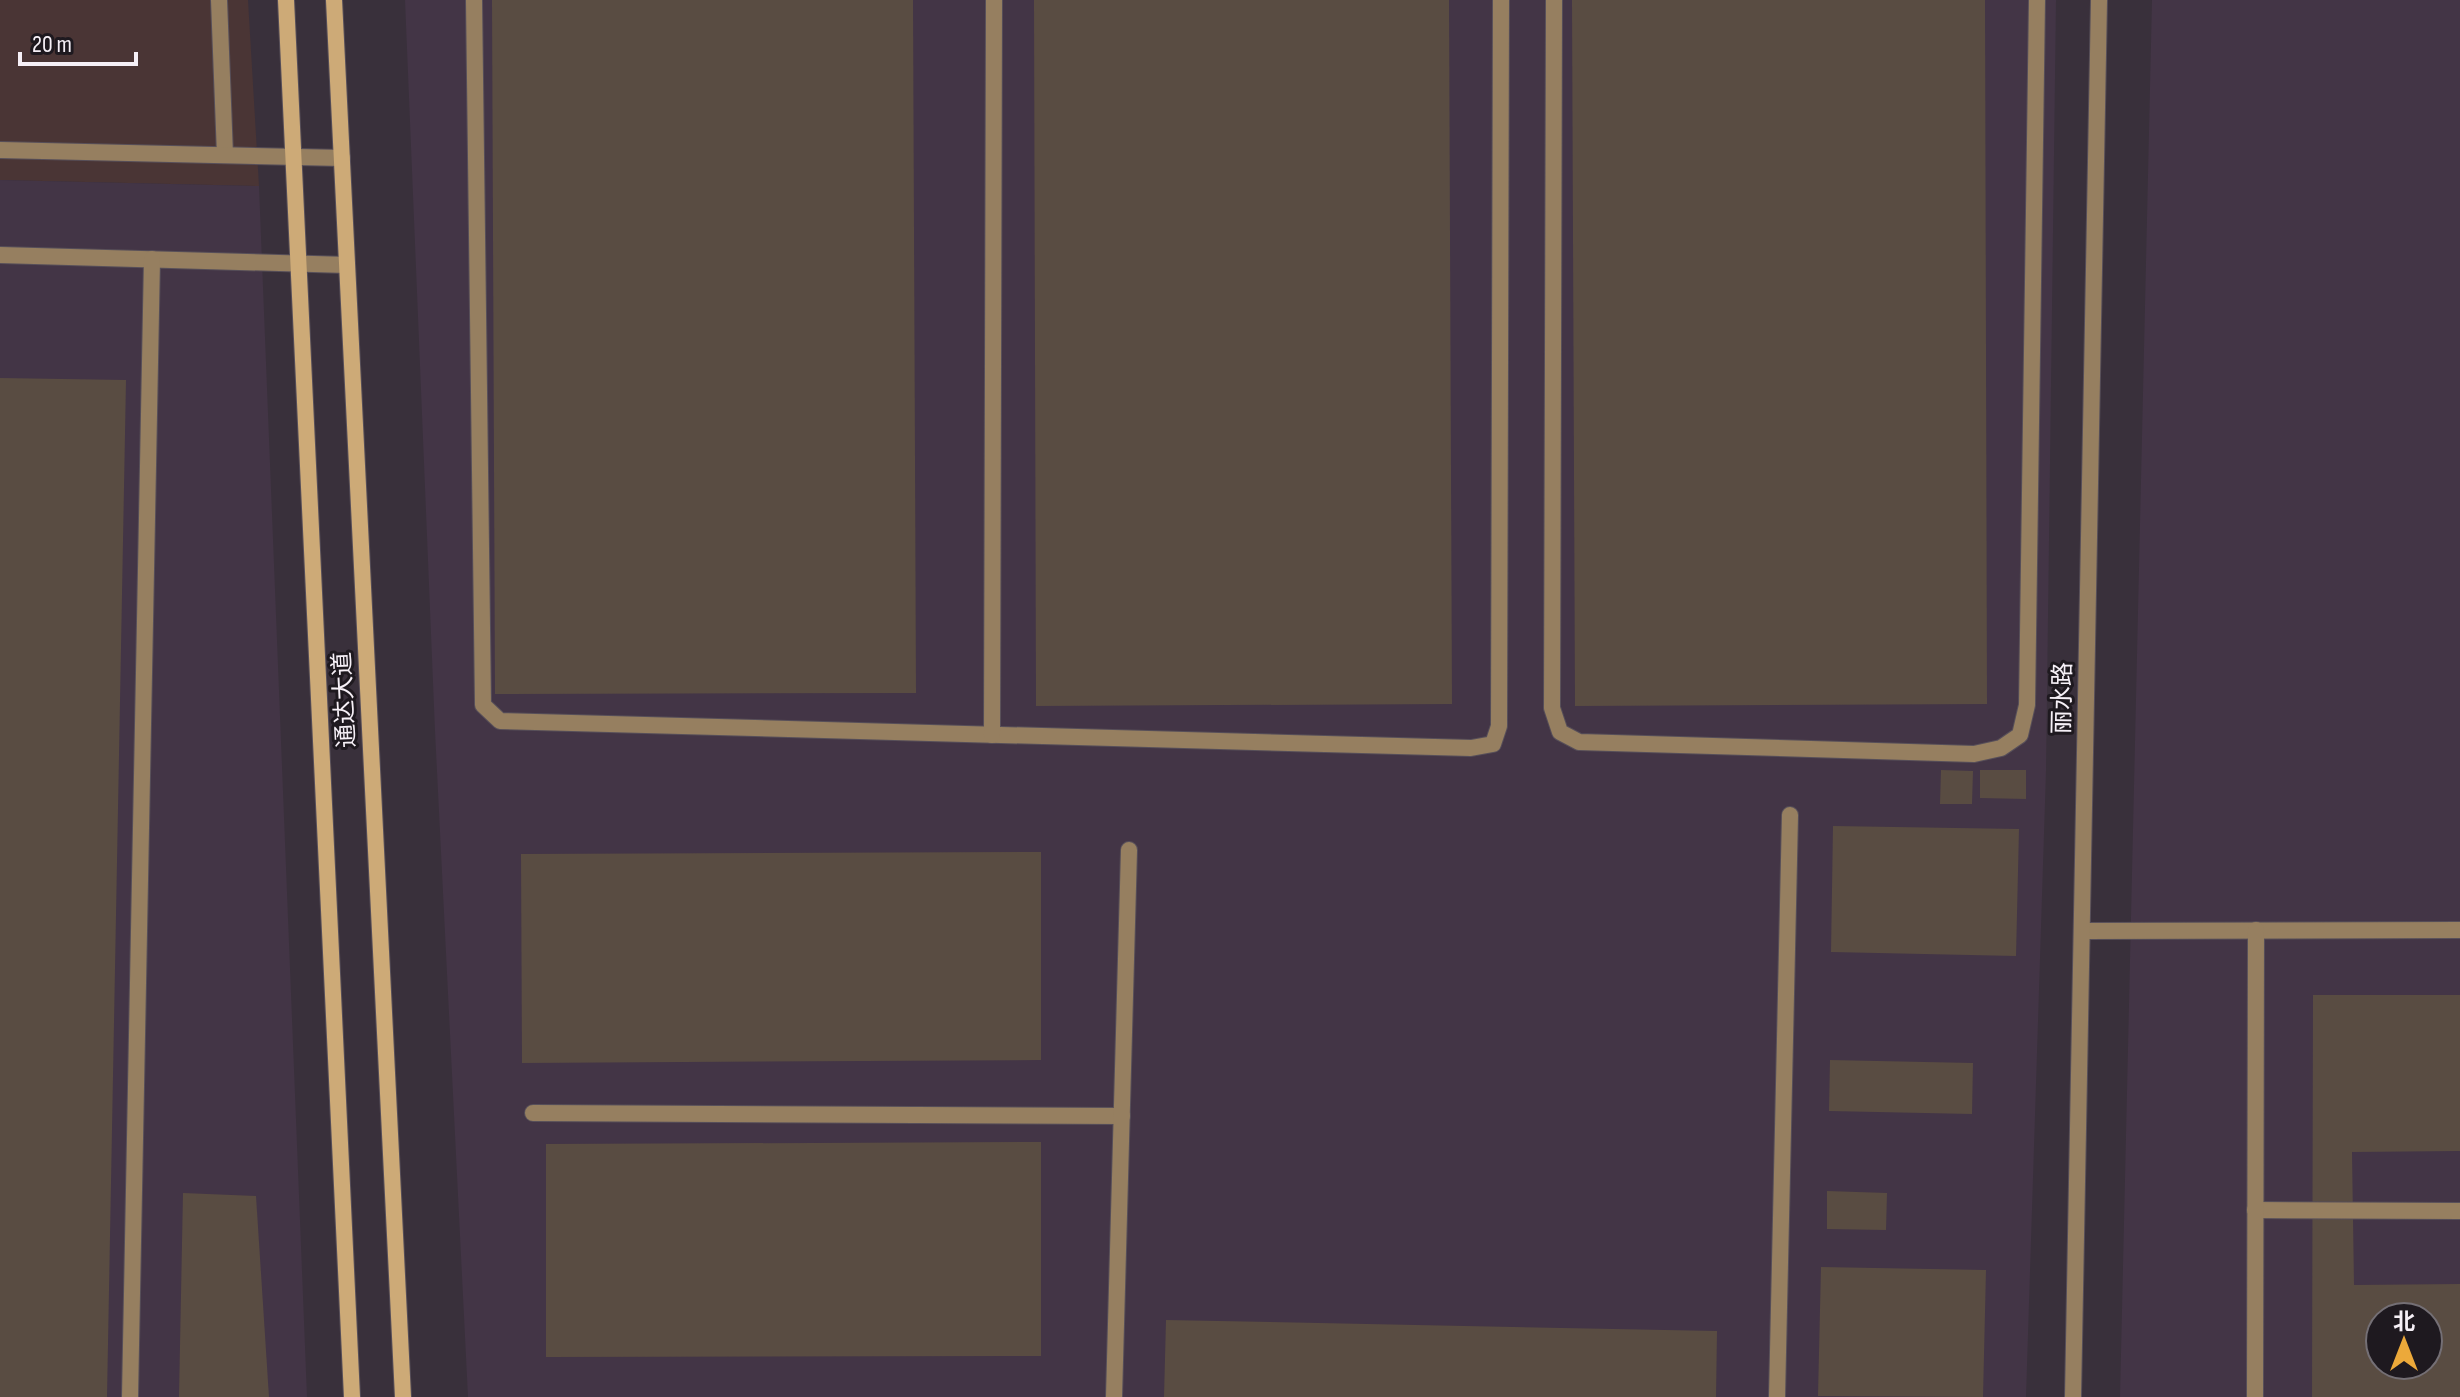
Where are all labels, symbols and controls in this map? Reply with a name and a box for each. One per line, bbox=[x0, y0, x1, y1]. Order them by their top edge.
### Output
scale bar bbox=[20, 16, 136, 66]
text: 20 m bbox=[32, 30, 72, 59]
street label: 通达大道 bbox=[328, 651, 361, 749]
street label: 丽水路 bbox=[2047, 662, 2078, 734]
north arrow bbox=[2364, 1301, 2444, 1381]
text: 北 bbox=[2393, 1309, 2415, 1336]

